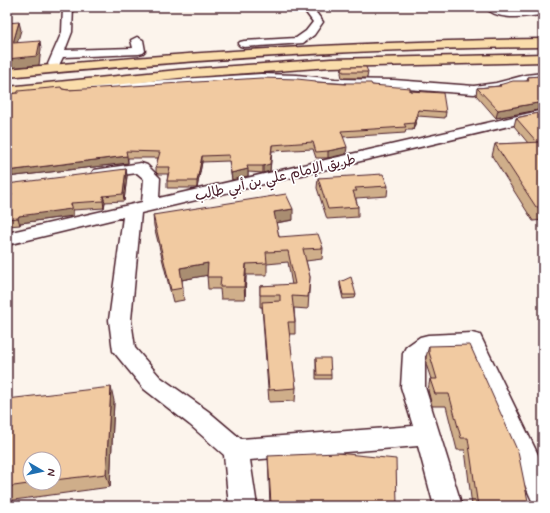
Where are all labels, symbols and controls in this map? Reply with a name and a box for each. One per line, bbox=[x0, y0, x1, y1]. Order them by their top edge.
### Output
street label: طريق الإمام علي بن أبي طالب bbox=[193, 151, 358, 208]
north arrow bbox=[22, 451, 62, 491]
text: N bbox=[43, 468, 58, 477]

